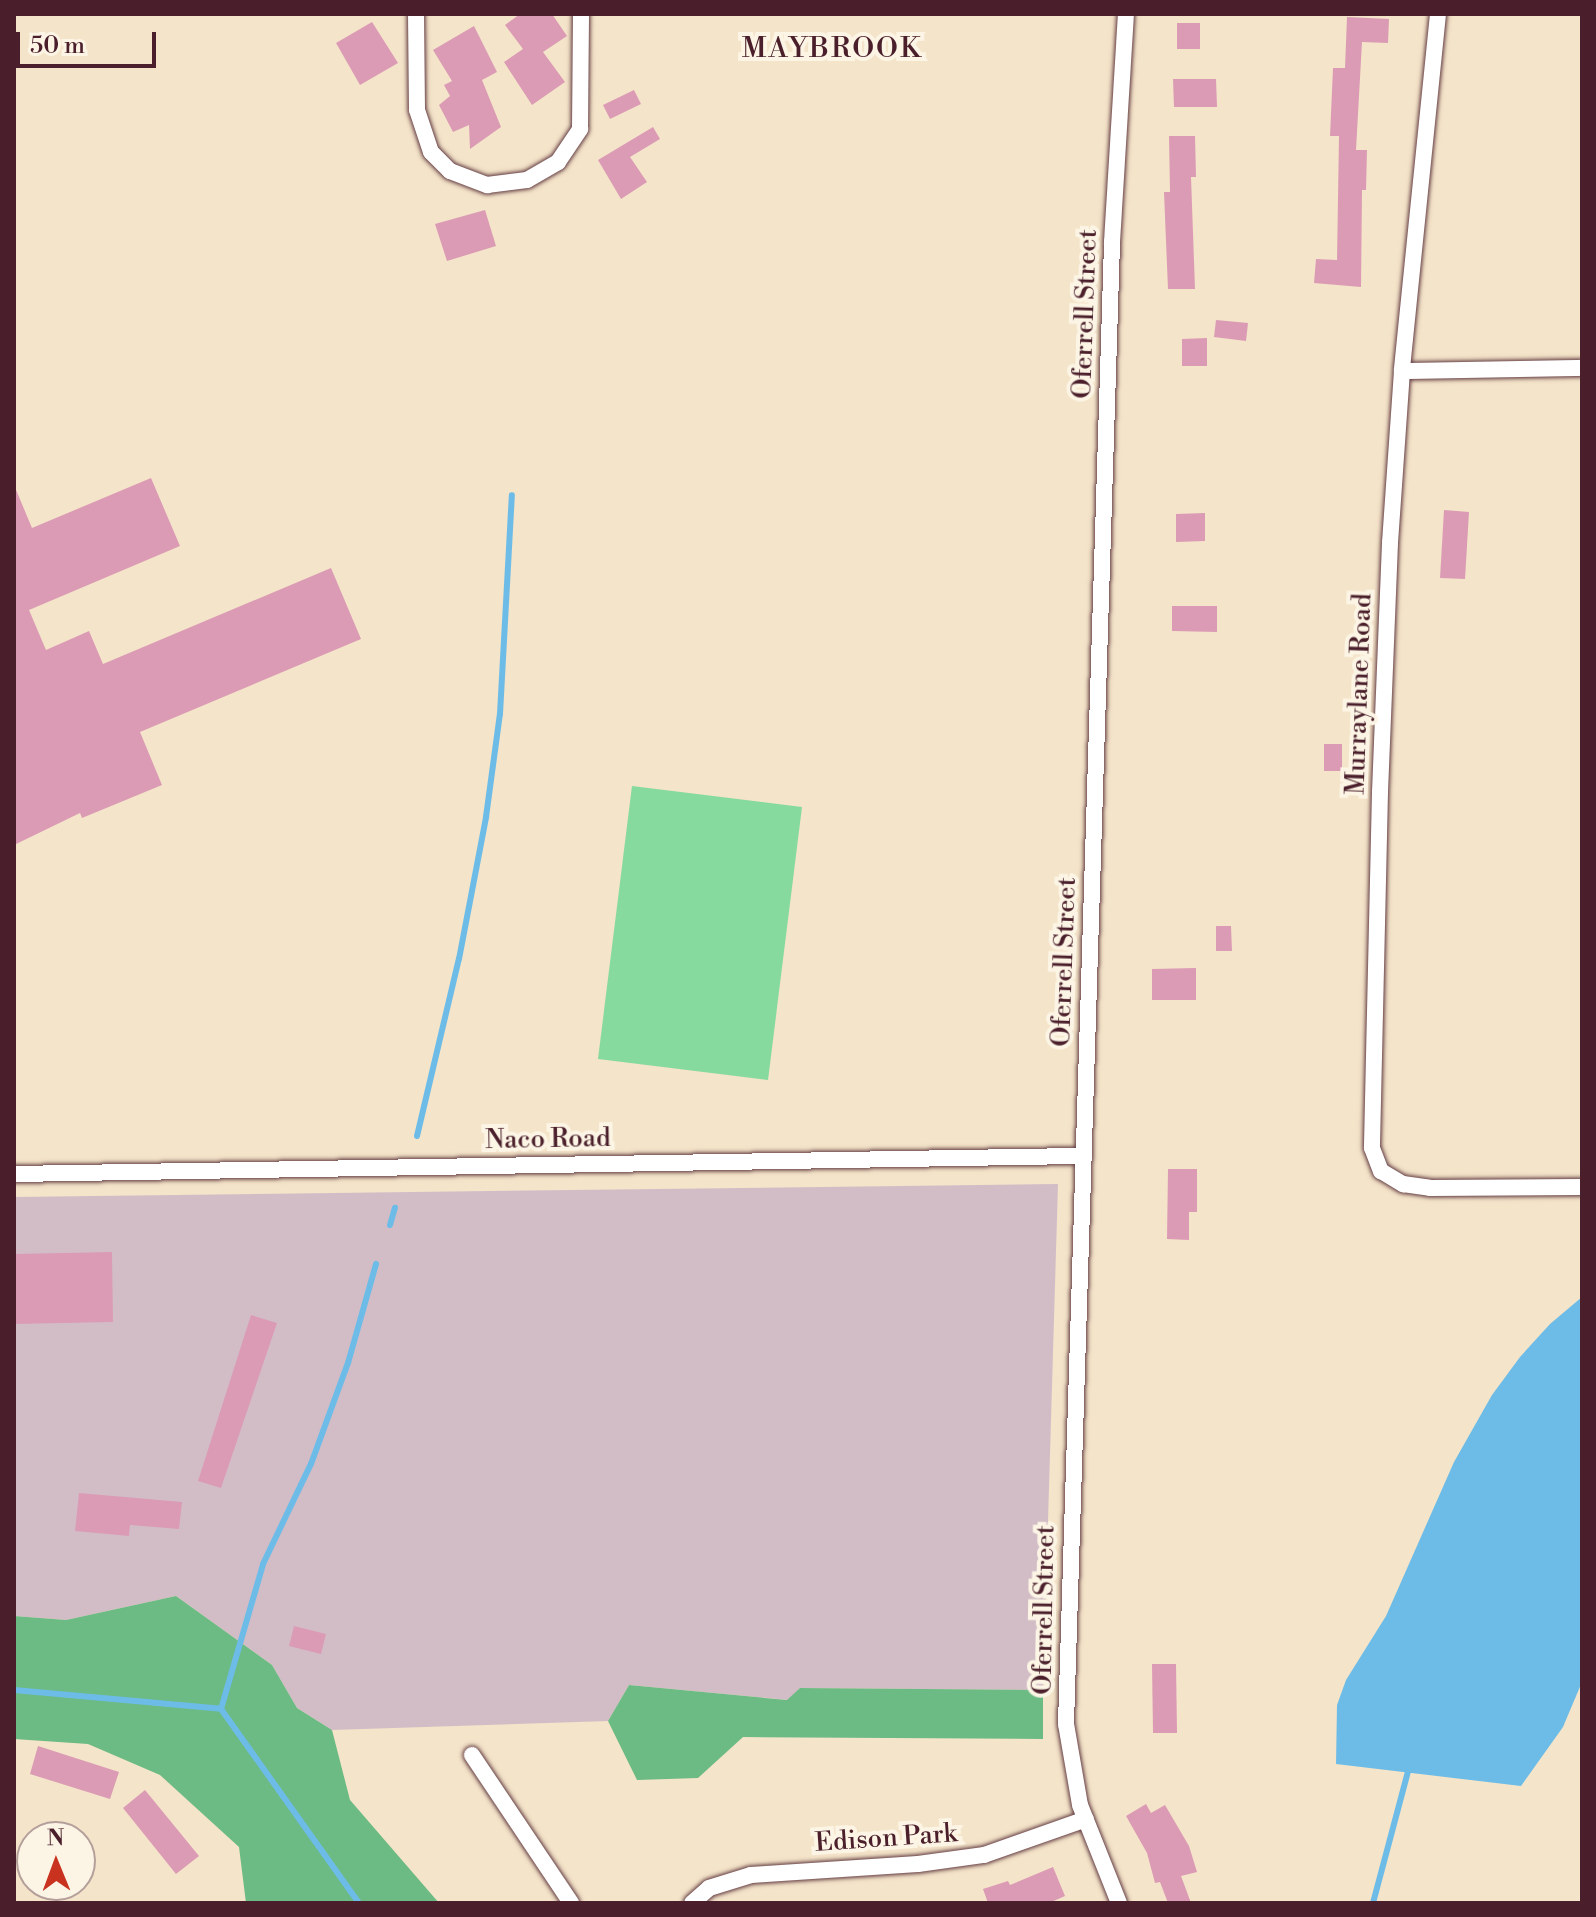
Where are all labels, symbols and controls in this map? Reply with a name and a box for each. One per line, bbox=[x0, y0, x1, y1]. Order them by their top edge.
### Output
scale bar bbox=[20, 16, 160, 66]
text: 50 m bbox=[30, 31, 85, 61]
district label: MAYBROOK bbox=[742, 32, 922, 66]
street label: Oferrell Street bbox=[1067, 229, 1105, 399]
street label: Murraylane Road bbox=[1341, 593, 1379, 795]
street label: Oferrell Street bbox=[1046, 877, 1084, 1047]
street label: Naco Road bbox=[485, 1123, 611, 1157]
street label: Oferrell Street bbox=[1028, 1525, 1062, 1695]
street label: Edison Park bbox=[814, 1818, 958, 1860]
north arrow bbox=[16, 1821, 96, 1901]
text: N bbox=[47, 1825, 65, 1852]

